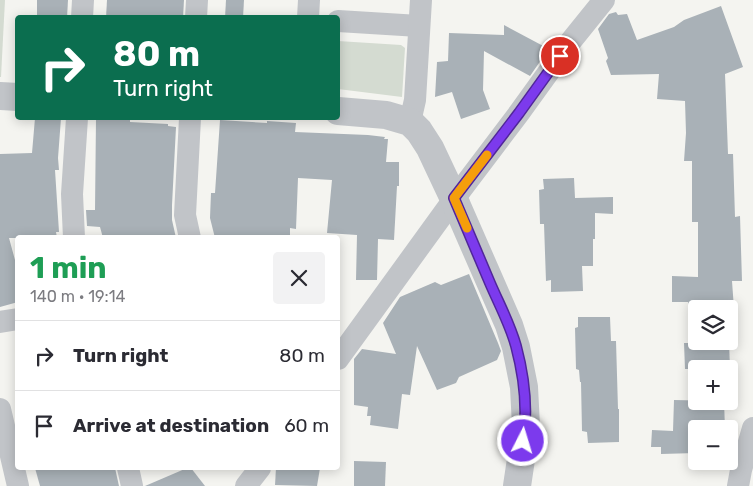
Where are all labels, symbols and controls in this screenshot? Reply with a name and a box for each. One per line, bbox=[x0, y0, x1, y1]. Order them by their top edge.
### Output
text: 80 m bbox=[113, 33, 200, 75]
icon: right bbox=[30, 35, 95, 100]
pin bbox=[539, 35, 581, 77]
icon: arrive bbox=[546, 42, 574, 70]
text: Turn right bbox=[113, 75, 213, 102]
text: 1 min bbox=[30, 250, 107, 286]
button: close bbox=[273, 252, 325, 304]
text: 140 m · 19:14 bbox=[30, 287, 125, 306]
map controls bbox=[688, 300, 738, 470]
button: layers bbox=[688, 300, 738, 350]
icon: right bbox=[30, 342, 58, 370]
text: Turn right bbox=[73, 344, 168, 367]
text: 80 m bbox=[279, 344, 325, 367]
button: + bbox=[688, 360, 738, 410]
icon: arrive bbox=[30, 412, 58, 440]
text: Arrive at destination bbox=[73, 414, 269, 437]
text: 60 m bbox=[284, 414, 329, 437]
position arrow bbox=[496, 414, 548, 466]
button: − bbox=[688, 420, 738, 470]

